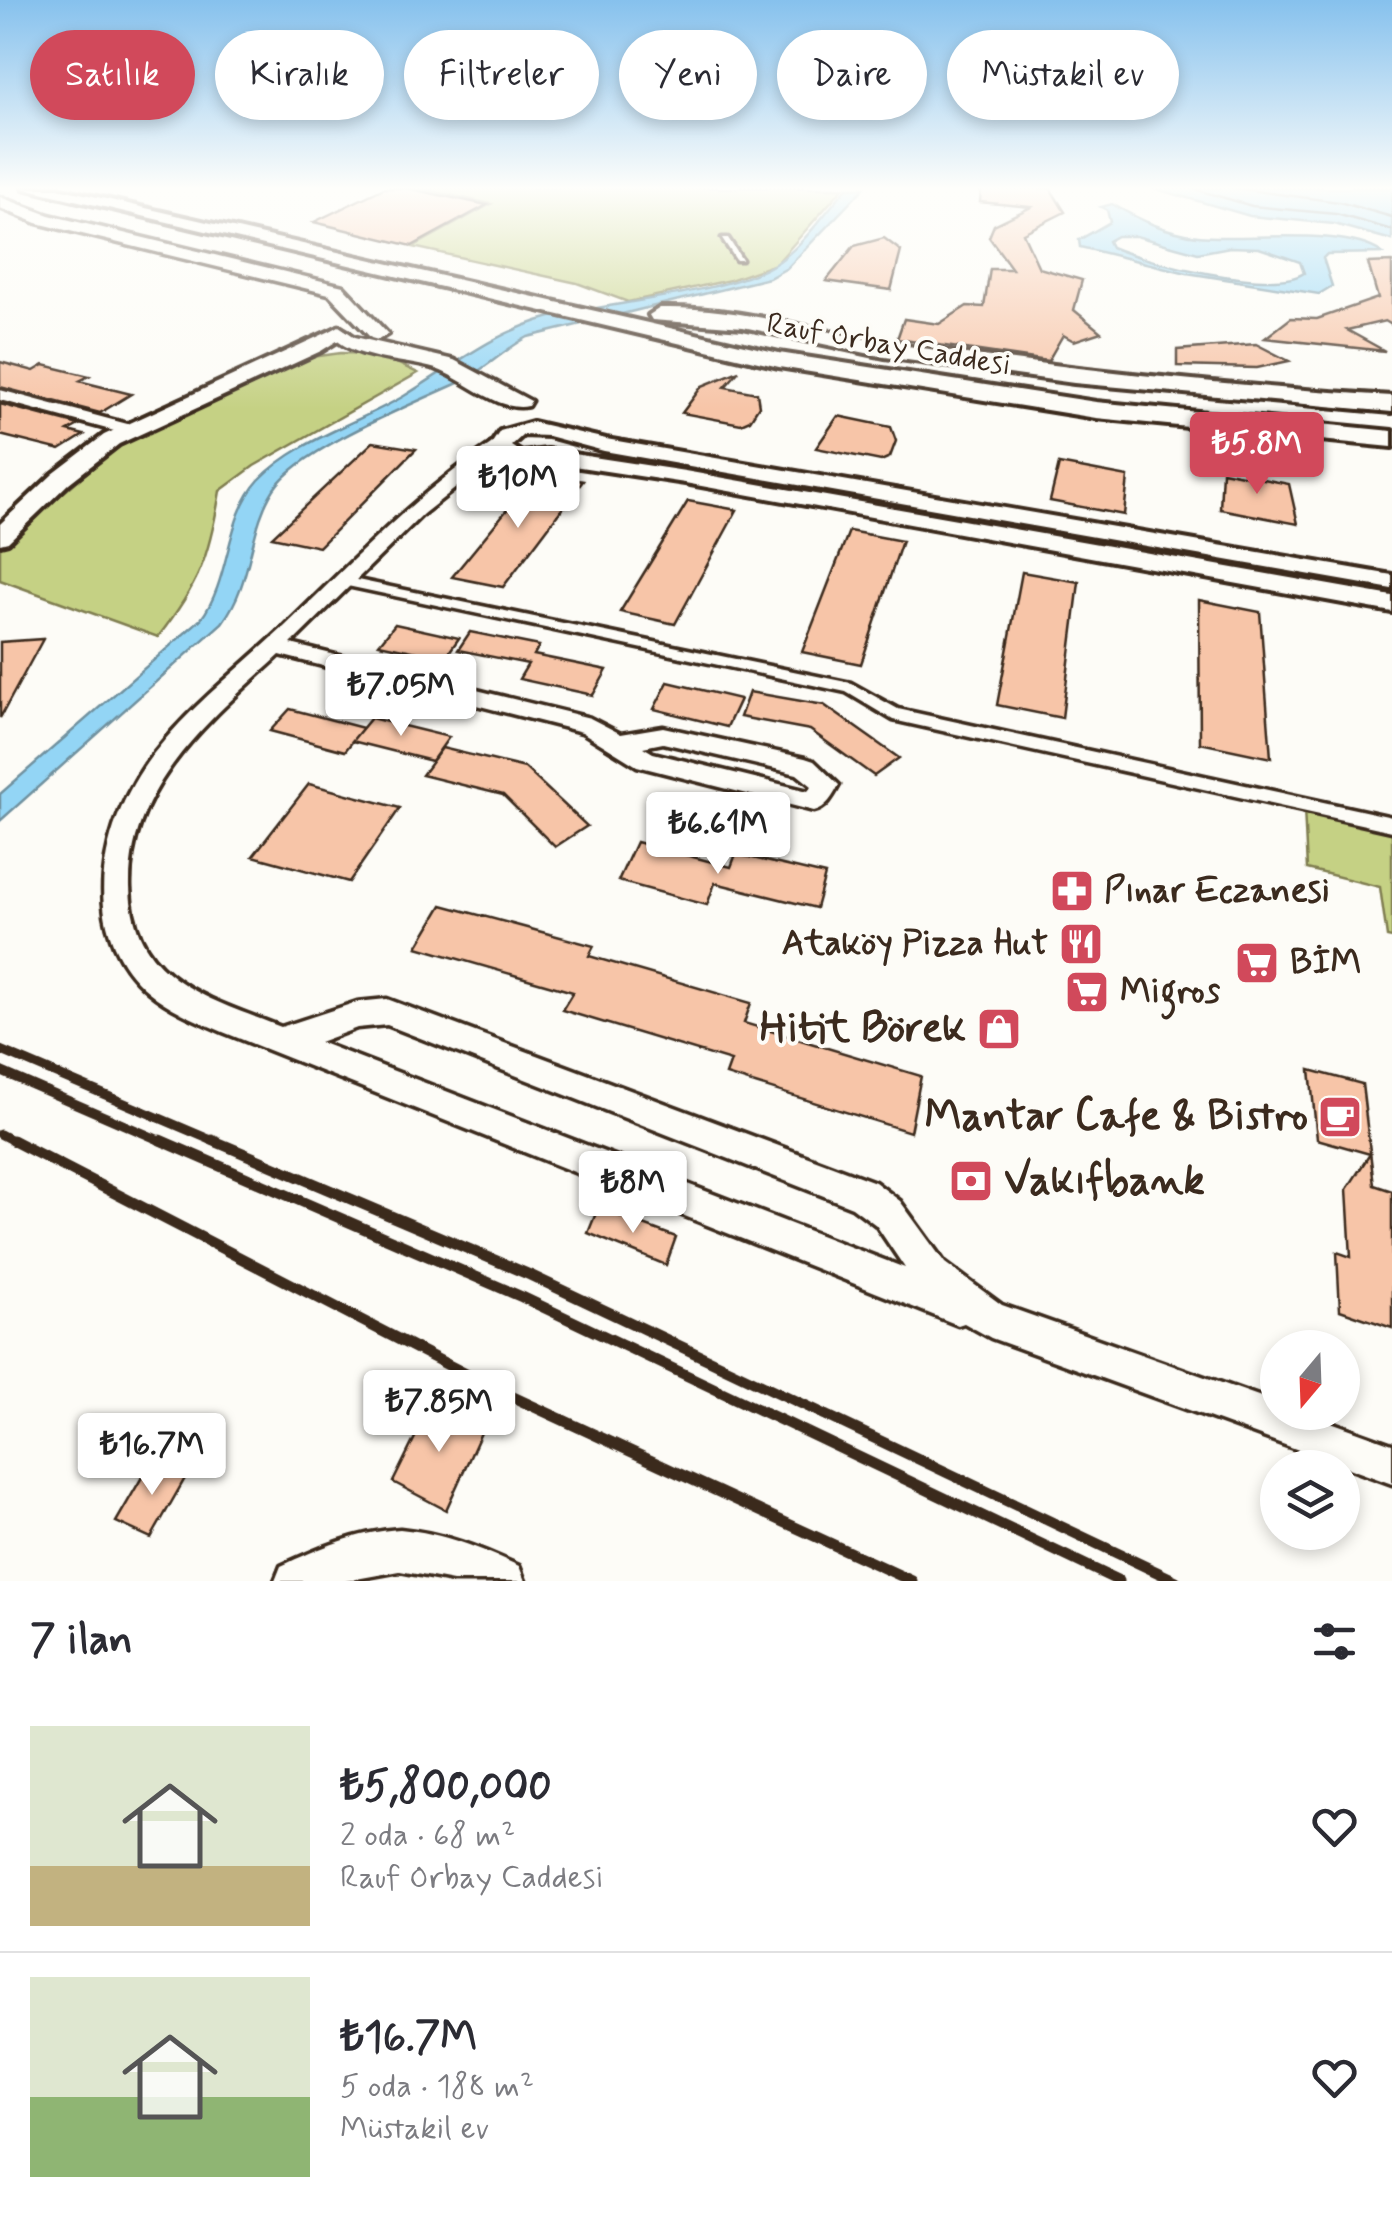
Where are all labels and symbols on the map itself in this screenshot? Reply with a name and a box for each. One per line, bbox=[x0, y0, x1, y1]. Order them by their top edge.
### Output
street label: Rauf Orbay Caddesi bbox=[764, 304, 1014, 386]
pin: ₺5.8M bbox=[1187, 412, 1327, 497]
pin: ₺10M bbox=[459, 446, 577, 531]
pin: ₺7.05M bbox=[320, 654, 482, 739]
pin: ₺6.61M bbox=[637, 792, 799, 877]
pharmacy icon: Pınar Eczanesi bbox=[1049, 868, 1095, 914]
place label: Pınar Eczanesi bbox=[1104, 868, 1330, 914]
place label: Ataköy Pizza Hut bbox=[782, 921, 1048, 967]
restaurant icon: Ataköy Pizza Hut bbox=[1058, 921, 1104, 967]
supermarket icon: BİM bbox=[1234, 940, 1280, 986]
place label: BİM bbox=[1290, 940, 1361, 986]
supermarket icon: Migros bbox=[1064, 969, 1110, 1015]
place label: Migros bbox=[1120, 969, 1221, 1020]
place label: Hitit Börek bbox=[759, 1002, 966, 1057]
shop icon: Hitit Börek bbox=[976, 1006, 1022, 1052]
place label: Mantar Cafe & Bistro bbox=[925, 1090, 1308, 1145]
cafe icon: Mantar Cafe & Bistro bbox=[1317, 1094, 1363, 1140]
pin: ₺8M bbox=[585, 1151, 681, 1236]
place label: Vakıfbank bbox=[1004, 1154, 1205, 1209]
bank icon: Vakıfbank bbox=[948, 1158, 994, 1204]
north arrow bbox=[1260, 1330, 1360, 1430]
pin: ₺7.85M bbox=[358, 1370, 520, 1455]
pin: ₺16.7M bbox=[71, 1413, 233, 1498]

